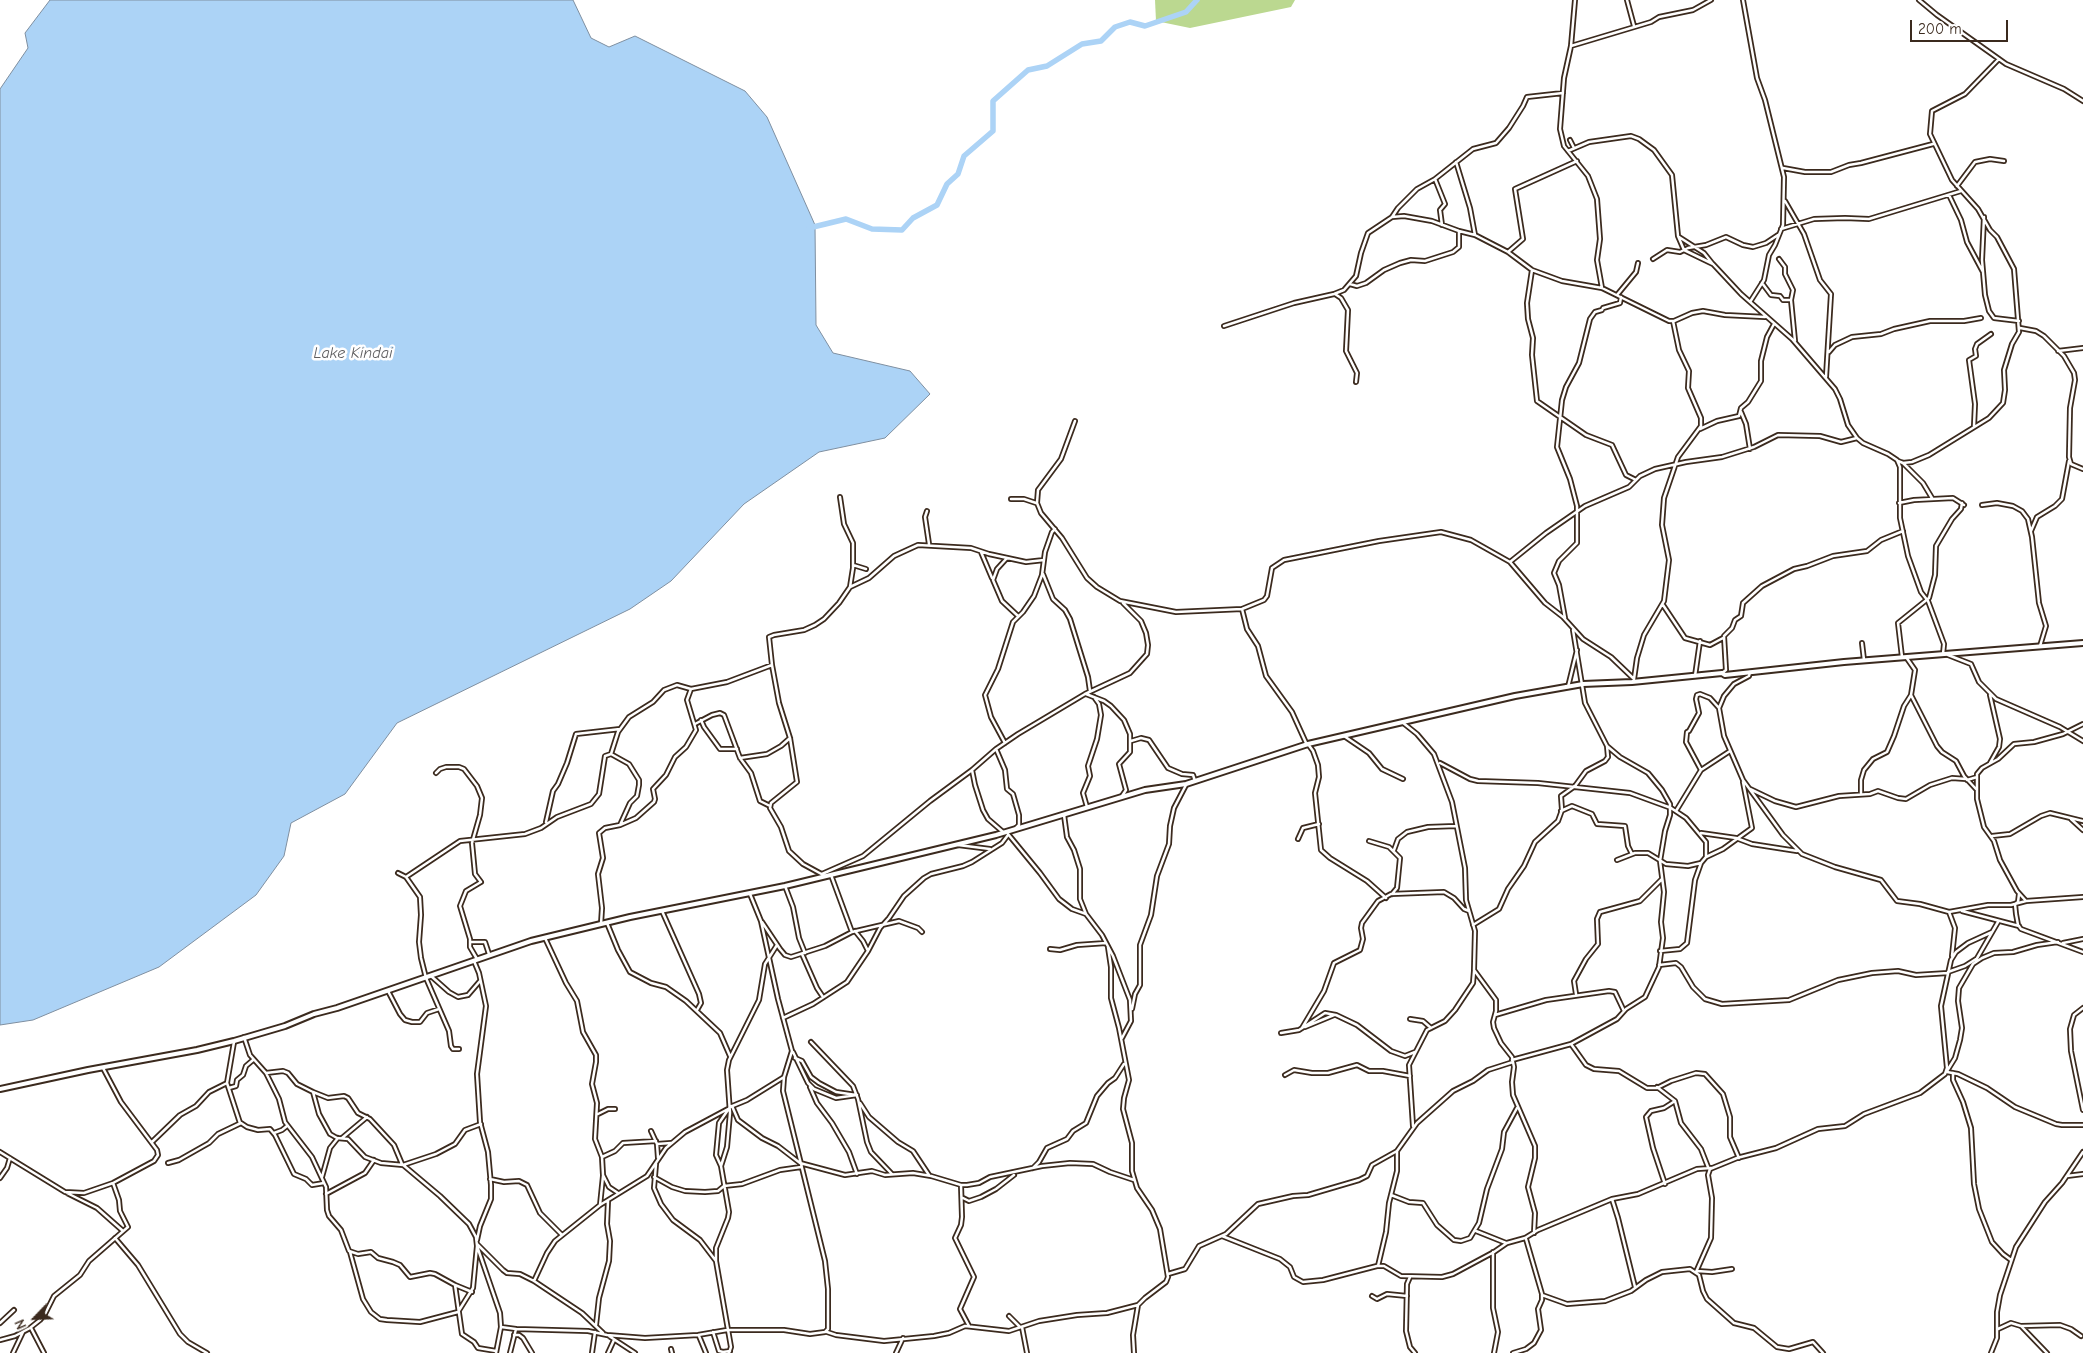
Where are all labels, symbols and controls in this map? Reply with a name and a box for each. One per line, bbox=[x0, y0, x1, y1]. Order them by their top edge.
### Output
scale bar bbox=[1913, 10, 2010, 42]
text: 200 m bbox=[1918, 20, 1962, 38]
water label: Lake Kindai bbox=[313, 343, 393, 363]
north arrow bbox=[10, 1293, 60, 1343]
text: N bbox=[11, 1317, 30, 1332]

